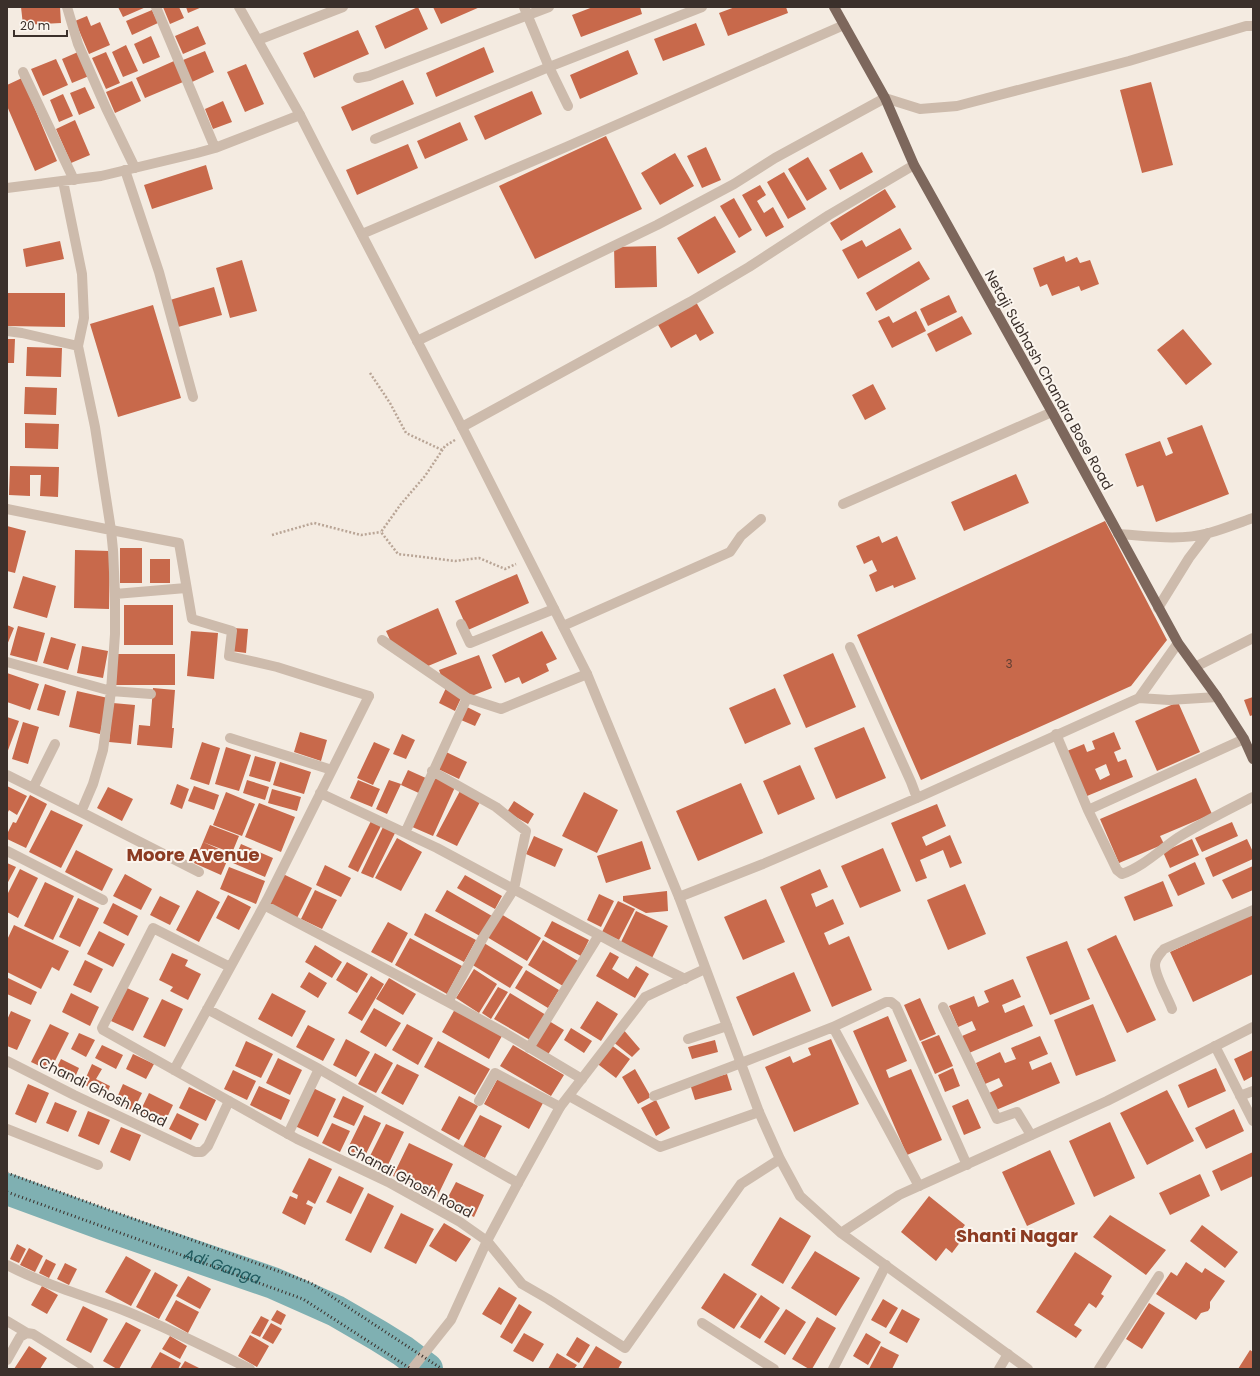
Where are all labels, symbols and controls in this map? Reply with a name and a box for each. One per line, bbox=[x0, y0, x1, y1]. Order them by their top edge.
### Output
scale bar bbox=[14, 12, 67, 38]
text: 20 m bbox=[20, 17, 50, 34]
street label: Netaji Subhash Chandra Bose Road bbox=[980, 266, 1118, 494]
house number: 3 bbox=[1005, 655, 1013, 672]
district label: Moore Avenue bbox=[126, 842, 260, 867]
street label: Chandi Ghosh Road bbox=[36, 1052, 170, 1132]
street label: Chandi Ghosh Road bbox=[343, 1139, 477, 1223]
district label: Shanti Nagar bbox=[956, 1223, 1078, 1248]
water label: Adi Ganga bbox=[181, 1242, 264, 1289]

